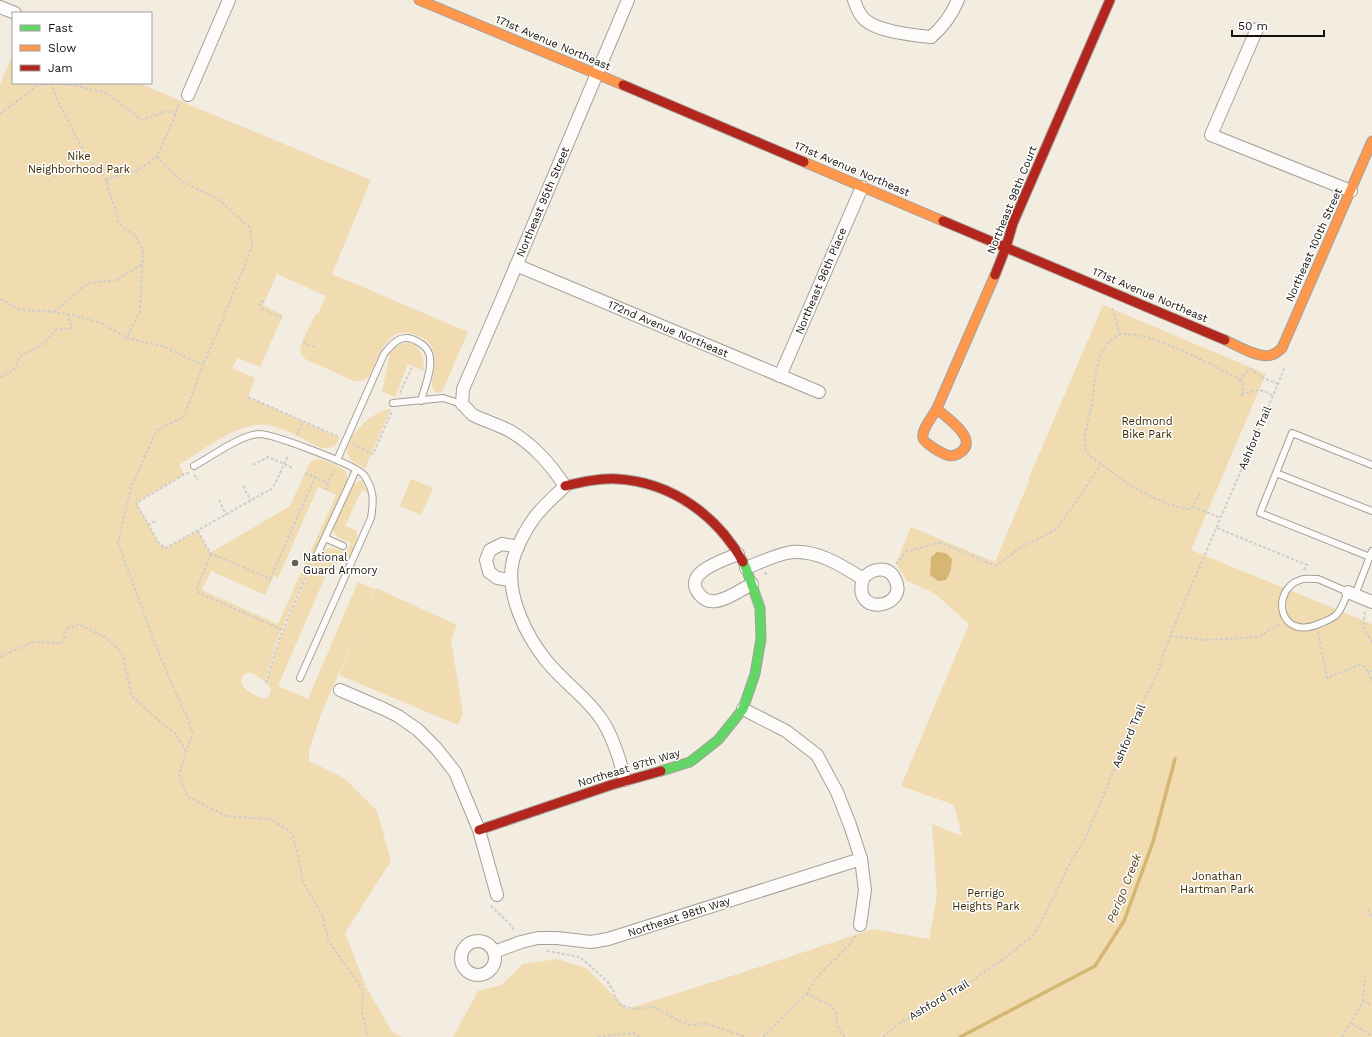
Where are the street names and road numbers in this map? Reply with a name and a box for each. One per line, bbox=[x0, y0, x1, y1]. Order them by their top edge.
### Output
street label: 171st Avenue Northeast bbox=[493, 13, 613, 73]
street label: 171st Avenue Northeast bbox=[792, 139, 912, 199]
street label: Northeast 98th Court bbox=[984, 144, 1040, 256]
street label: Northeast 95th Street bbox=[514, 145, 572, 259]
street label: Northeast 100th Street bbox=[1283, 186, 1345, 304]
street label: Northeast 96th Place bbox=[793, 226, 849, 336]
street label: 171st Avenue Northeast bbox=[1090, 265, 1210, 325]
street label: 172nd Avenue Northeast bbox=[606, 298, 731, 360]
street label: Ashford Trail bbox=[1236, 404, 1274, 472]
street label: Ashford Trail bbox=[1110, 702, 1148, 770]
street label: Northeast 97th Way bbox=[576, 746, 682, 790]
street label: Northeast 98th Way bbox=[626, 894, 732, 940]
street label: Ashford Trail bbox=[907, 977, 972, 1023]

